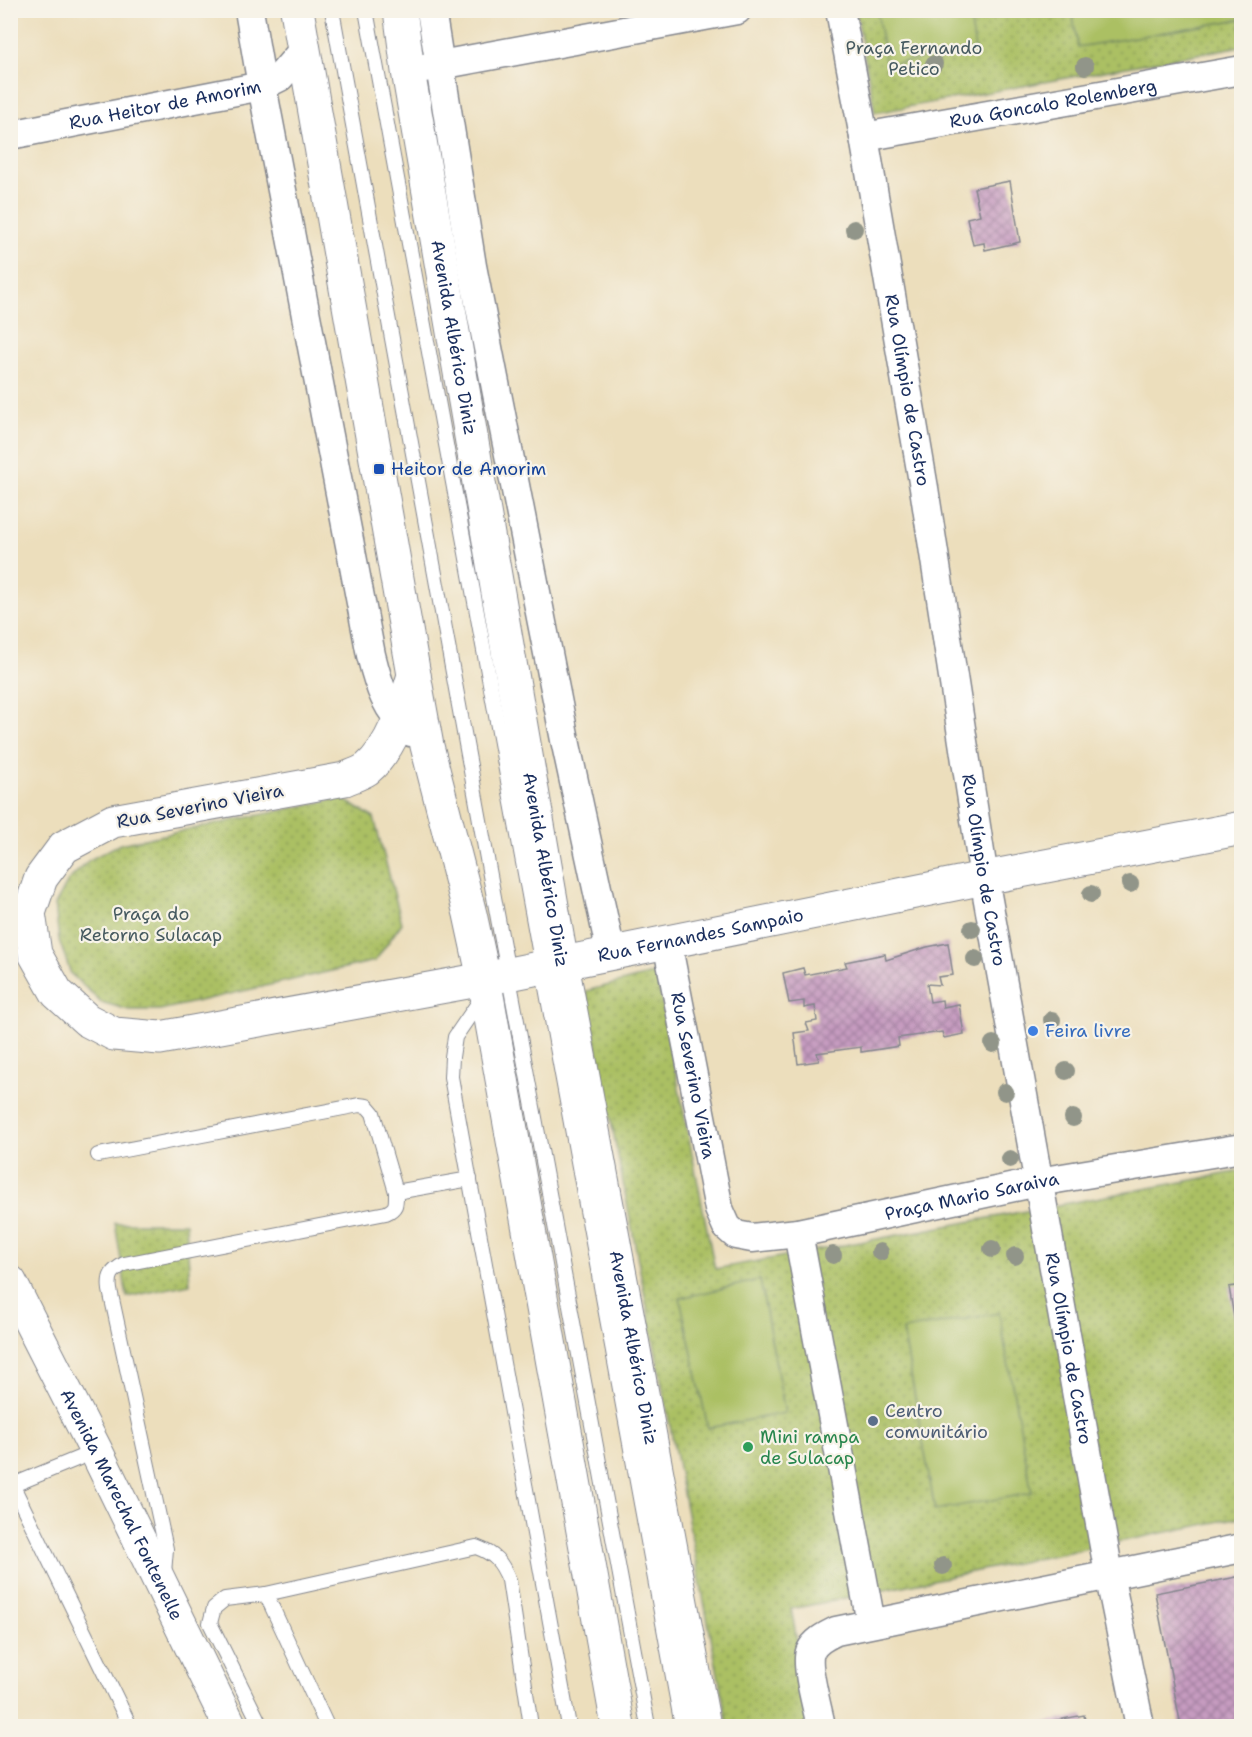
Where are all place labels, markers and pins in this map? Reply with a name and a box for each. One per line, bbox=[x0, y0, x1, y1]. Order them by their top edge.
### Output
place label: Heitor de Amorim bbox=[391, 457, 546, 481]
marker: Heitor de Amorim bbox=[372, 462, 386, 476]
place label: Feira livre bbox=[1045, 1019, 1131, 1043]
marker: Feira livre bbox=[1026, 1024, 1040, 1038]
place label: Centro comunitário bbox=[885, 1399, 988, 1444]
marker: Centro comunitário bbox=[866, 1414, 880, 1428]
place label: Mini rampa de Sulacap bbox=[760, 1425, 860, 1470]
marker: Mini rampa de Sulacap bbox=[741, 1440, 755, 1454]

